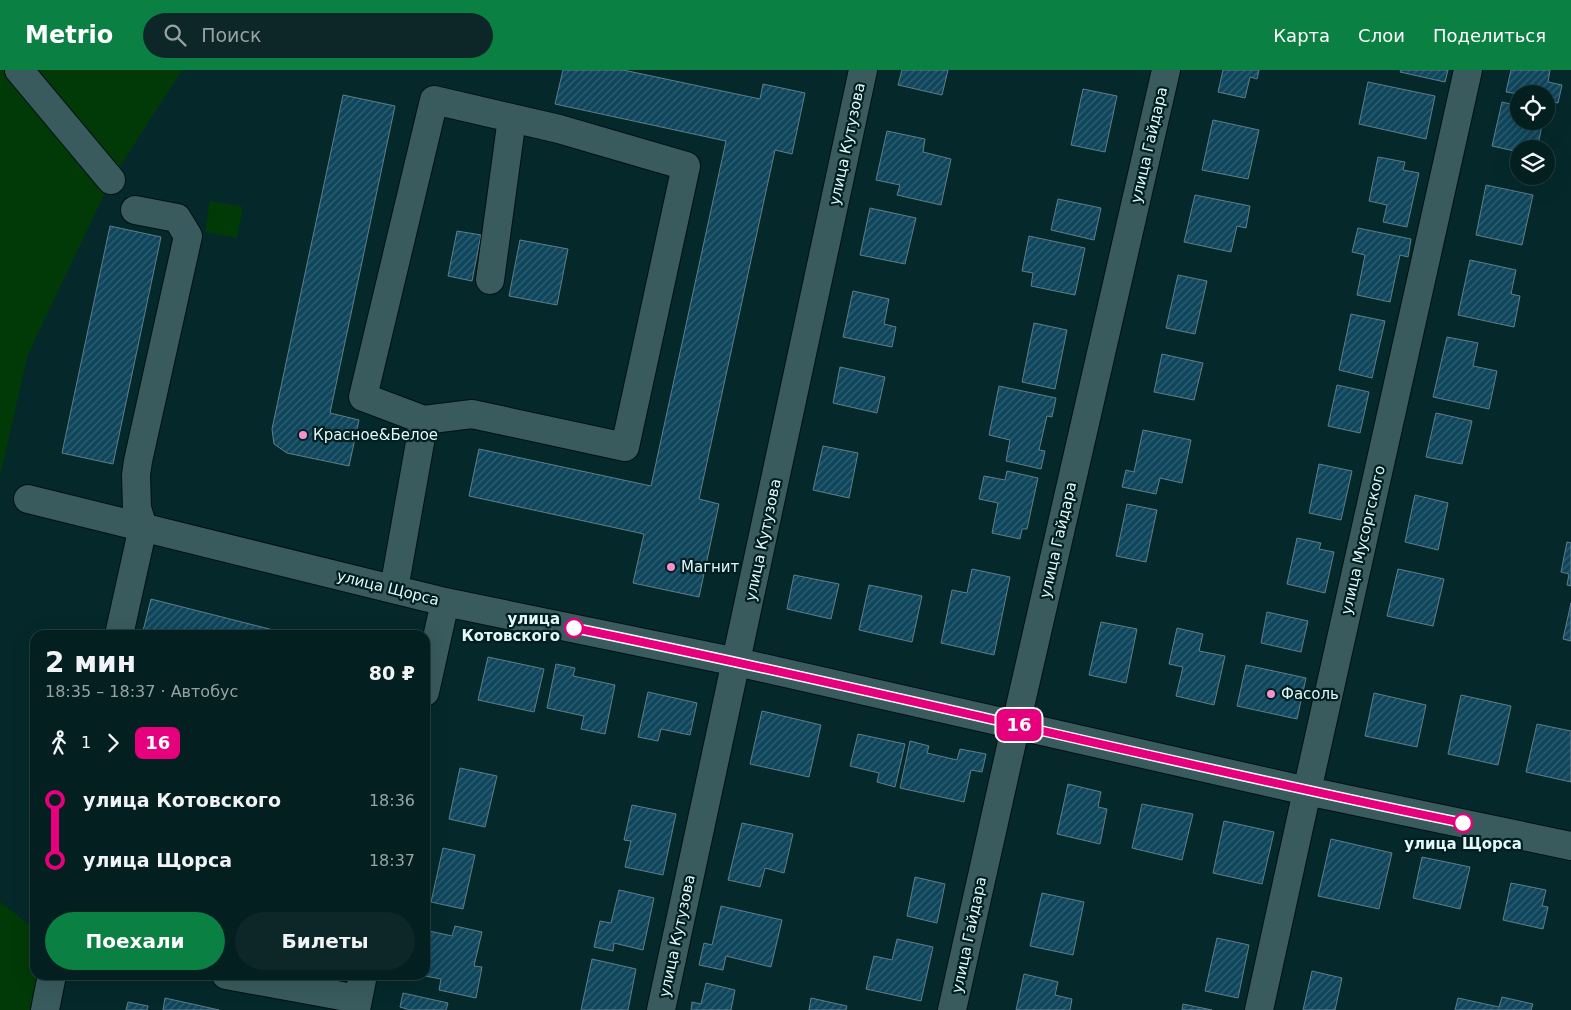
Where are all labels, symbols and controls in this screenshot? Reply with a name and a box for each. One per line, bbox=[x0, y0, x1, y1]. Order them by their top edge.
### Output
search box bbox=[143, 13, 493, 58]
text: Metrio bbox=[25, 21, 113, 49]
icon: search bbox=[161, 21, 189, 49]
text: Поиск bbox=[201, 24, 261, 46]
text: Карта bbox=[1273, 25, 1330, 46]
text: Слои bbox=[1358, 25, 1405, 46]
text: Поделиться bbox=[1433, 25, 1546, 46]
street label: улица Кутузова bbox=[825, 81, 869, 207]
street label: улица Гайдара bbox=[1127, 85, 1171, 205]
map controls bbox=[1510, 85, 1555, 185]
button: locate bbox=[1510, 85, 1555, 130]
button: layers bbox=[1510, 140, 1555, 185]
place label: Красное&Белое bbox=[313, 426, 438, 444]
marker: Красное&Белое bbox=[297, 429, 309, 441]
street label: улица Мусоргского bbox=[1337, 464, 1389, 616]
street label: улица Кутузова bbox=[741, 477, 785, 603]
street label: улица Гайдара bbox=[1036, 480, 1080, 600]
place label: Магнит bbox=[681, 558, 740, 576]
marker: Магнит bbox=[665, 561, 677, 573]
street label: улица Щорса bbox=[335, 567, 441, 609]
place label: улица Котовского bbox=[461, 610, 560, 645]
marker: улица Котовского bbox=[564, 618, 584, 638]
text: 2 мин bbox=[45, 646, 136, 679]
text: 80 ₽ bbox=[369, 662, 415, 684]
text: 18:35 – 18:37 · Автобус bbox=[45, 682, 238, 701]
place label: Фасоль bbox=[1281, 685, 1339, 703]
marker: Фасоль bbox=[1265, 688, 1277, 700]
line badge: 16 bbox=[996, 709, 1042, 741]
text: 16 bbox=[1006, 714, 1032, 735]
icon: walk bbox=[45, 729, 73, 757]
icon: forward bbox=[99, 729, 127, 757]
text: 16 bbox=[145, 732, 170, 753]
text: 1 bbox=[81, 733, 91, 752]
text: улица Котовского bbox=[83, 789, 281, 811]
text: 18:36 bbox=[369, 791, 415, 810]
marker: улица Щорса bbox=[1453, 813, 1473, 833]
place label: улица Щорса bbox=[1404, 835, 1522, 853]
text: улица Щорса bbox=[83, 849, 232, 871]
text: 18:37 bbox=[369, 851, 415, 870]
street label: улица Кутузова bbox=[655, 873, 699, 999]
street label: улица Гайдара bbox=[948, 875, 990, 995]
button: Поехали bbox=[45, 912, 225, 970]
button: Билеты bbox=[235, 912, 415, 970]

